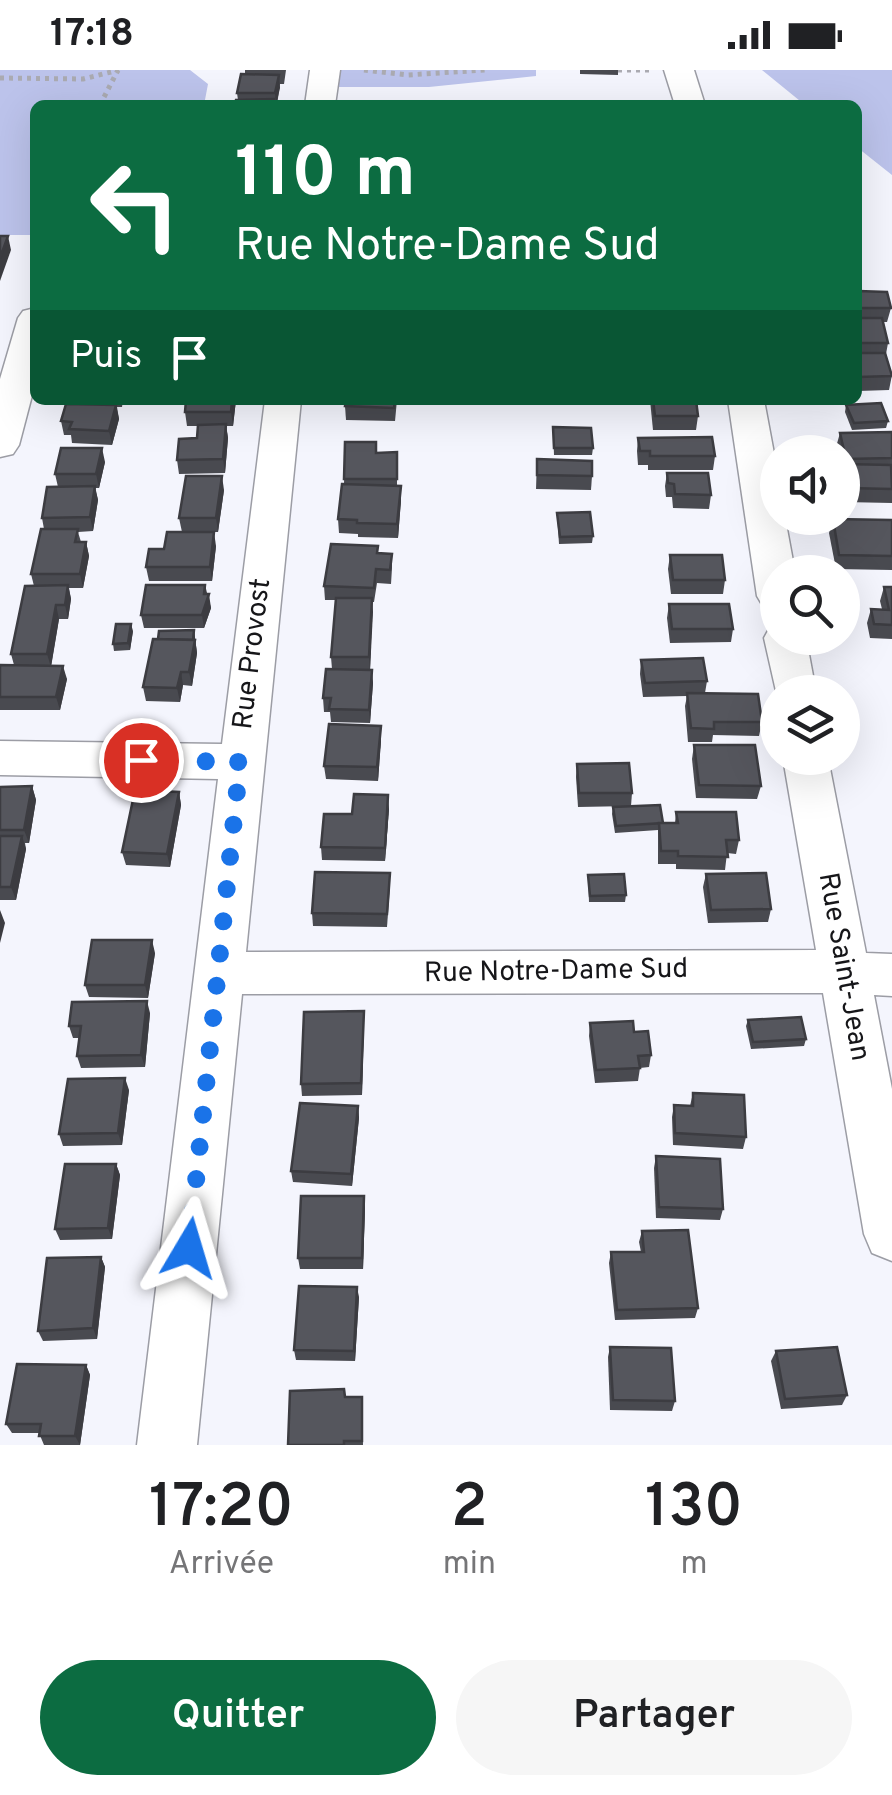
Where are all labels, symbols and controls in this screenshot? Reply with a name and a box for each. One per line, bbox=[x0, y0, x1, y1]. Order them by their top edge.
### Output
text: 17:18 bbox=[50, 11, 134, 60]
text: 110 m bbox=[235, 132, 416, 221]
icon: left bbox=[70, 140, 200, 270]
text: Rue Notre-Dame Sud bbox=[235, 219, 660, 276]
icon: arrive bbox=[162, 330, 217, 385]
text: Puis bbox=[70, 333, 142, 382]
map controls bbox=[760, 435, 860, 775]
button: sound bbox=[760, 435, 860, 535]
button: search bbox=[760, 555, 860, 655]
street label: Rue Provost bbox=[226, 576, 280, 732]
button: layers bbox=[760, 675, 860, 775]
pin bbox=[99, 718, 184, 803]
icon: arrive bbox=[114, 733, 169, 788]
street label: Rue Saint-Jean bbox=[809, 870, 877, 1064]
street label: Rue Notre-Dame Sud bbox=[424, 952, 688, 992]
position arrow bbox=[137, 1196, 241, 1300]
text: 17:20 bbox=[149, 1472, 294, 1548]
text: 2 bbox=[451, 1472, 488, 1548]
text: 130 bbox=[645, 1472, 743, 1548]
text: Arrivée bbox=[169, 1545, 274, 1585]
text: min bbox=[443, 1545, 496, 1585]
text: m bbox=[680, 1545, 708, 1585]
button: Quitter bbox=[40, 1660, 436, 1775]
button: Partager bbox=[456, 1660, 852, 1775]

